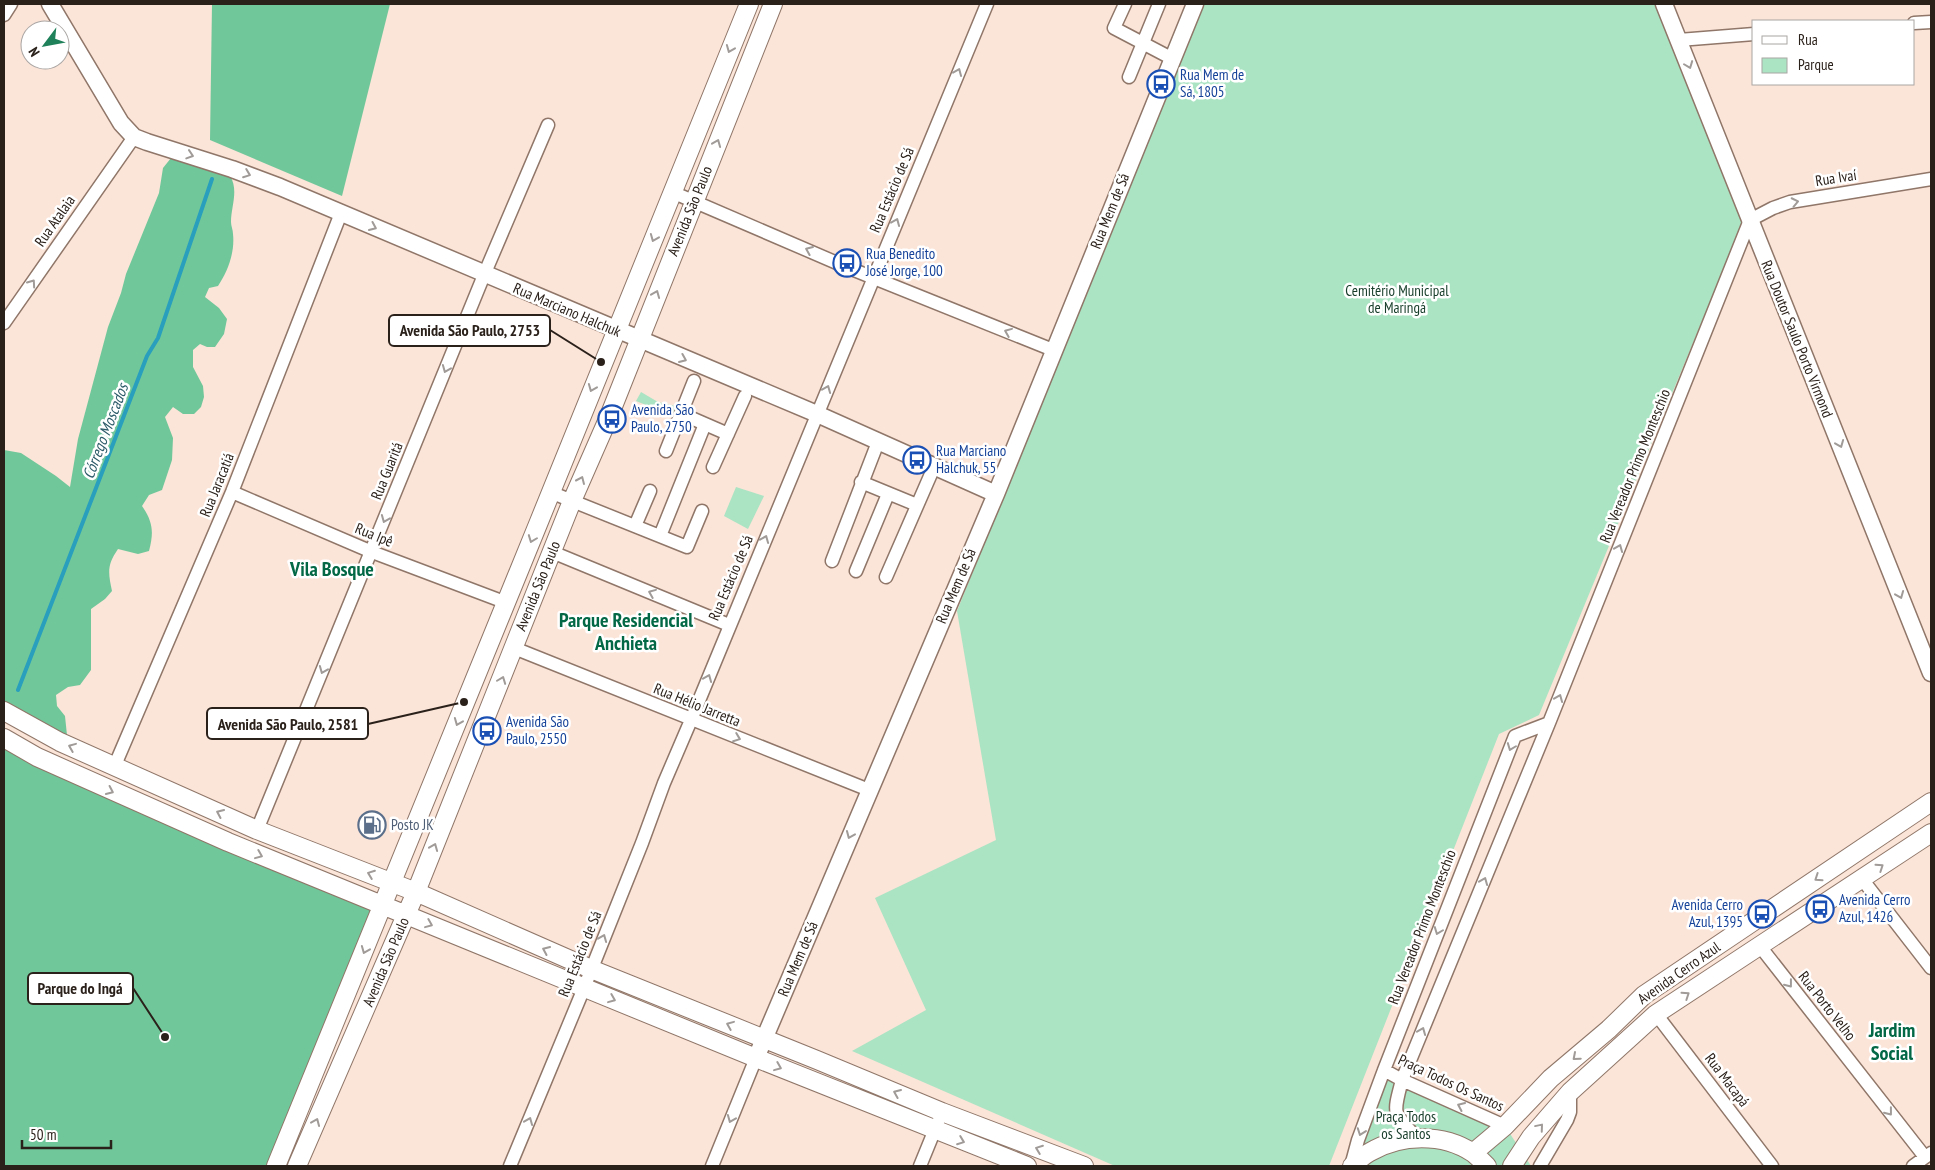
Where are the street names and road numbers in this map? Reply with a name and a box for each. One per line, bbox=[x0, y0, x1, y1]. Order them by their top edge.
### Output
street label: Rua Estácio de Sá bbox=[865, 144, 918, 235]
street label: Avenida São Paulo bbox=[663, 163, 716, 258]
street label: Rua Ivaí bbox=[1814, 165, 1859, 190]
street label: Rua Mem de Sá bbox=[1086, 170, 1133, 251]
street label: Rua Atalaia bbox=[30, 191, 79, 250]
street label: Rua Doutor Saulo Porto Virmond bbox=[1757, 257, 1838, 420]
street label: Rua Marciano Halchuk bbox=[510, 278, 624, 341]
street label: Rua Vereador Primo Monteschio bbox=[1595, 386, 1674, 546]
street label: Rua Guaritá bbox=[366, 439, 407, 502]
street label: Rua Jaracatiá bbox=[195, 450, 238, 520]
street label: Rua Ipê bbox=[352, 518, 396, 551]
street label: Rua Estácio de Sá bbox=[704, 532, 757, 623]
street label: Avenida São Paulo bbox=[511, 538, 564, 633]
street label: Rua Mem de Sá bbox=[931, 545, 980, 626]
street label: Rua Hélio Jarretta bbox=[651, 679, 743, 731]
street label: Rua Vereador Primo Monteschio bbox=[1383, 847, 1460, 1007]
street label: Rua Estácio de Sá bbox=[554, 908, 605, 1000]
street label: Avenida São Paulo bbox=[358, 914, 413, 1009]
street label: Rua Mem de Sá bbox=[773, 918, 822, 999]
street label: Avenida Cerro Azul bbox=[1634, 937, 1724, 1008]
street label: Rua Porto Velho bbox=[1795, 967, 1860, 1044]
street label: Rua Macapá bbox=[1701, 1049, 1754, 1110]
street label: Praça Todos Os Santos bbox=[1395, 1050, 1507, 1115]

